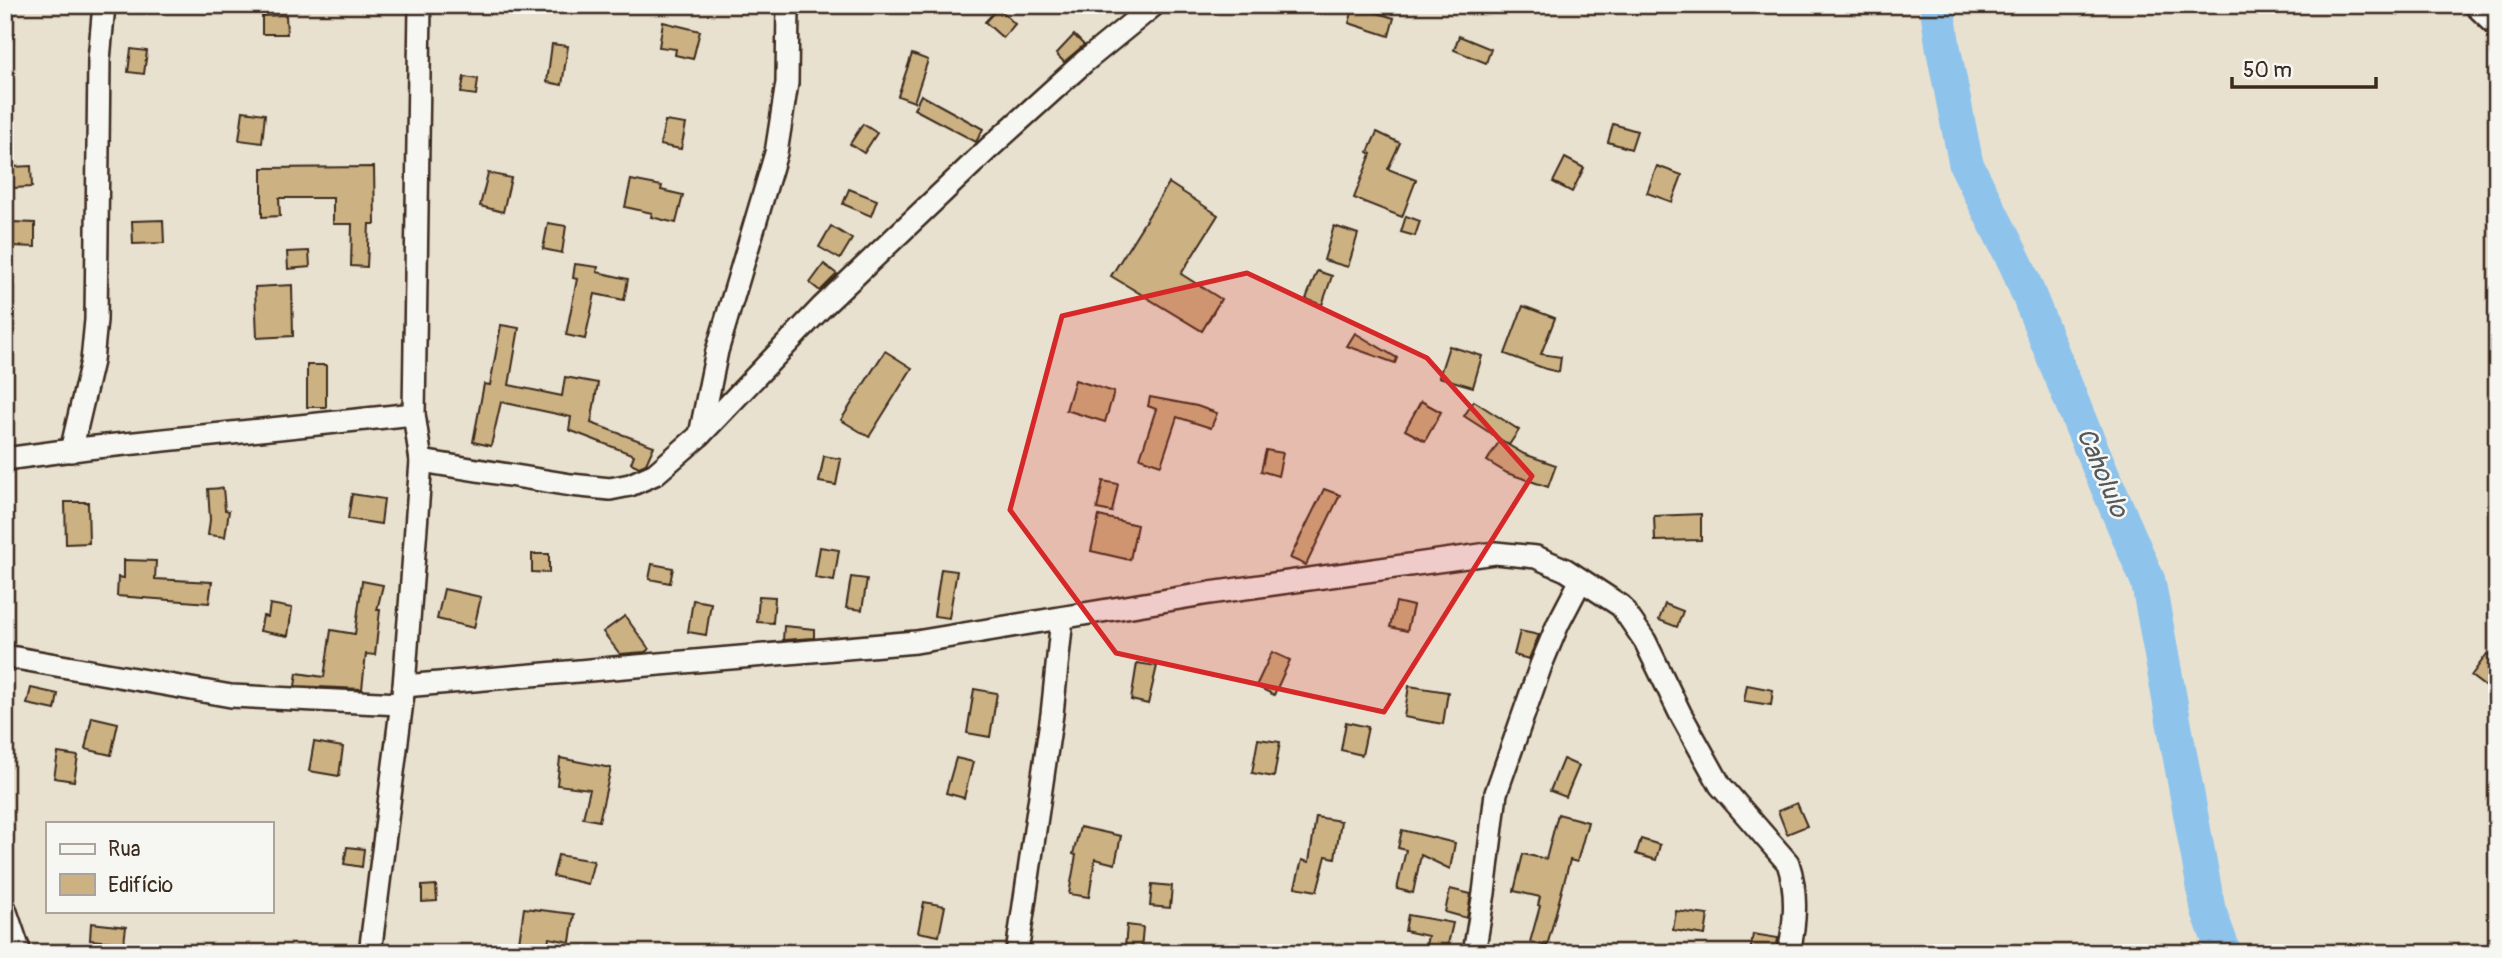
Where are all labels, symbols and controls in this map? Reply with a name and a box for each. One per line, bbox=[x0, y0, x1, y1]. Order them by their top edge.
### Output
scale bar bbox=[2232, 46, 2376, 90]
text: 50 m bbox=[2243, 57, 2292, 84]
water label: Caholulo bbox=[2069, 423, 2136, 524]
legend bbox=[46, 822, 273, 912]
text: Rua bbox=[108, 836, 141, 863]
text: Edifício bbox=[108, 872, 173, 899]

